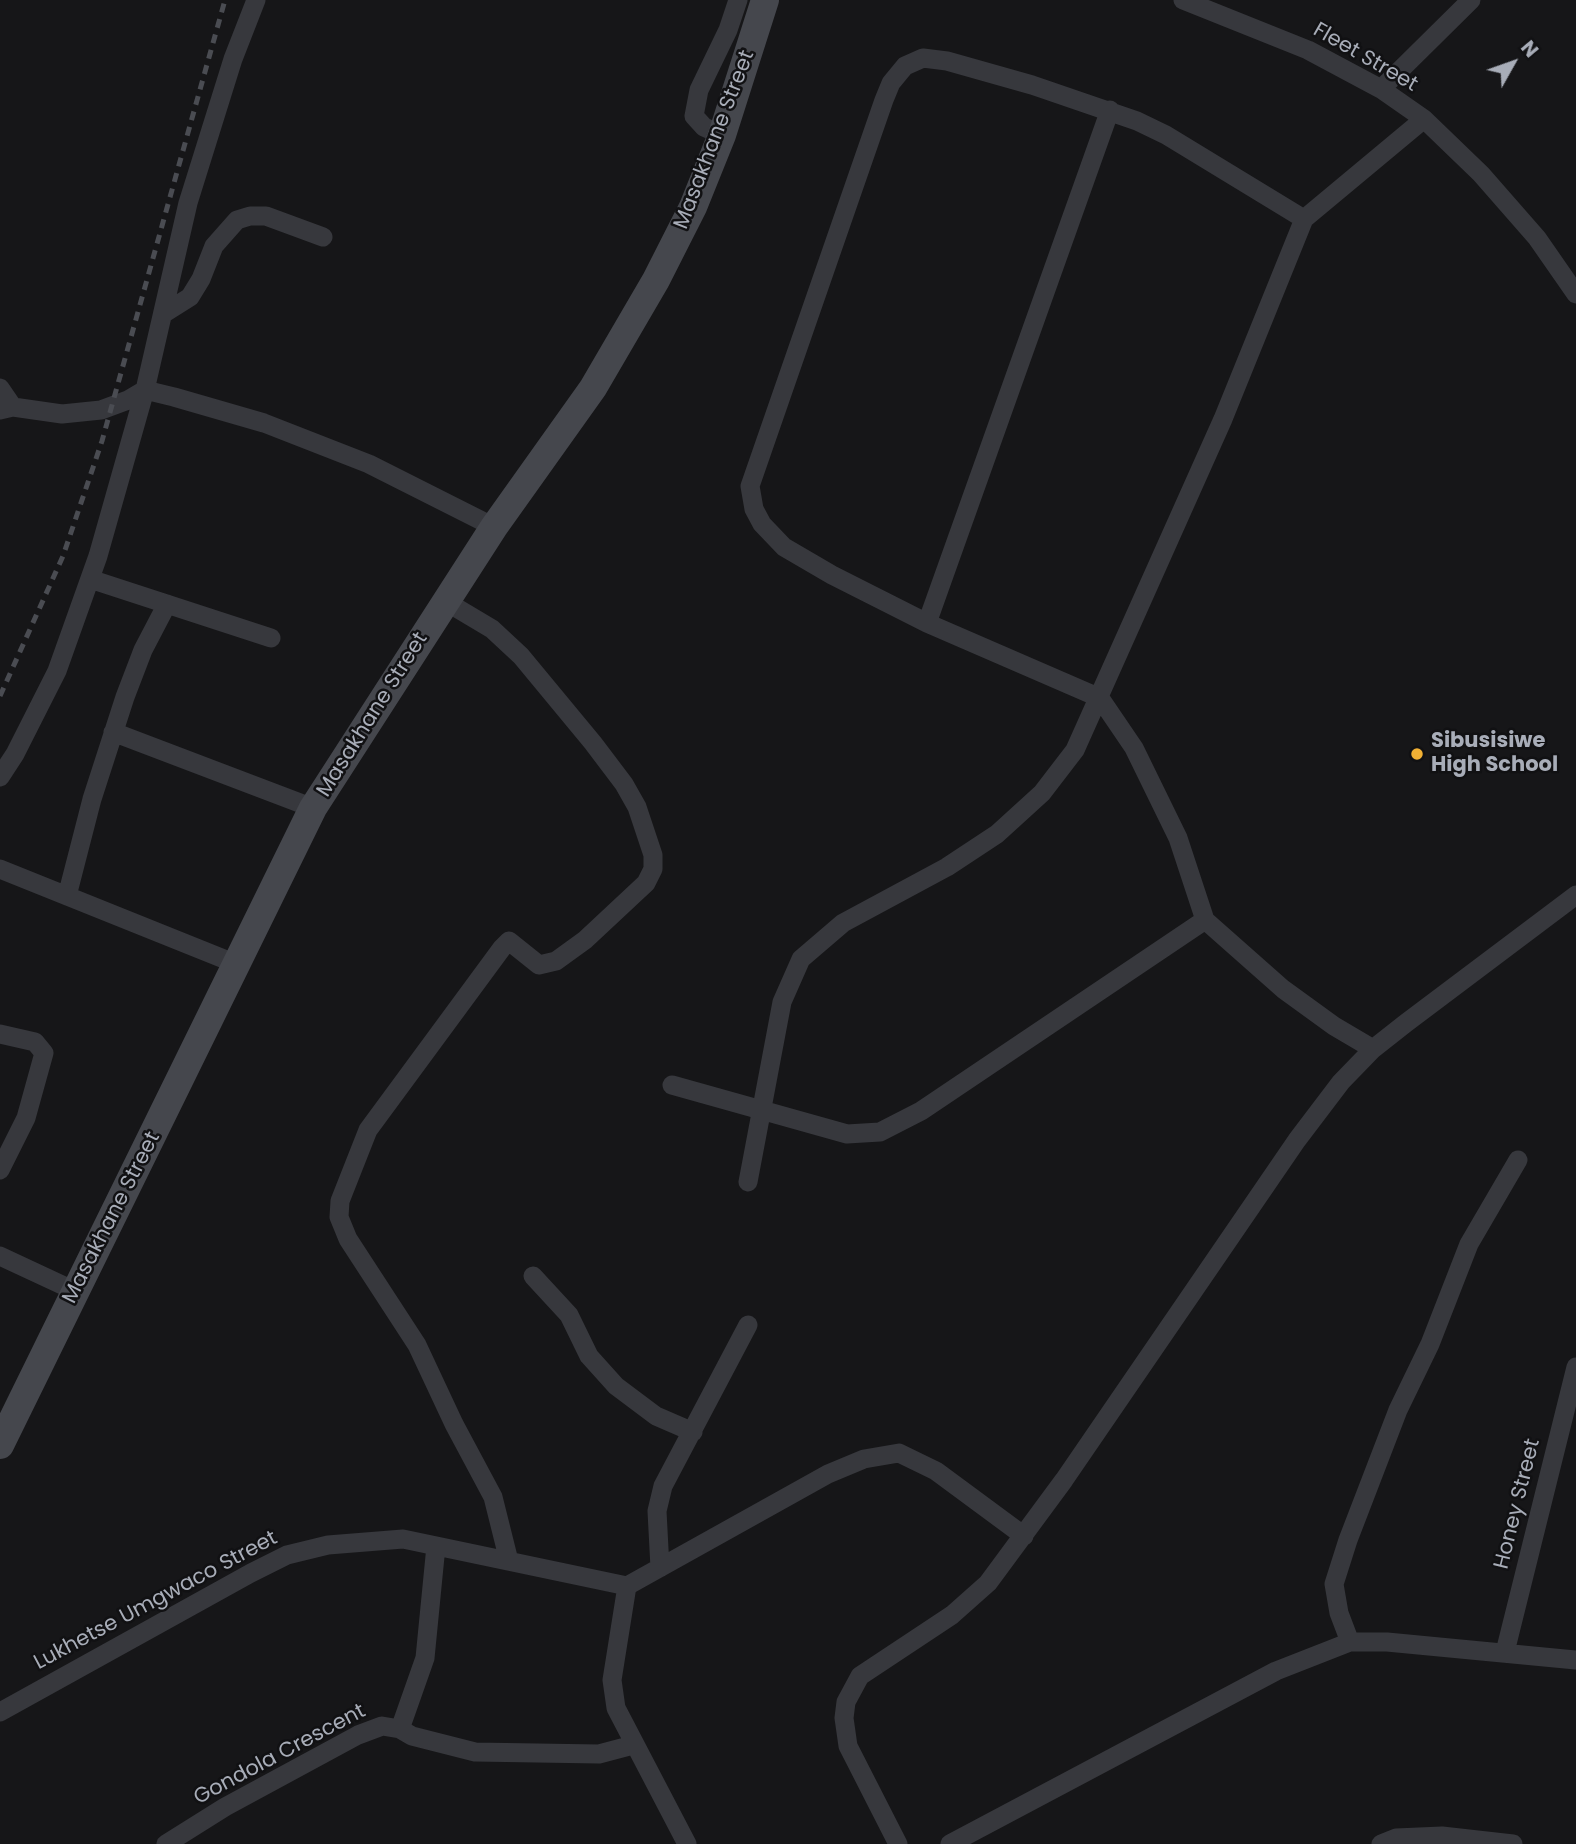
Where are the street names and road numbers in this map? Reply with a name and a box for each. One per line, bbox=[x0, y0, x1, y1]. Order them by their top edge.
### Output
street label: Fleet Street bbox=[1308, 18, 1422, 98]
street label: Masakhane Street bbox=[669, 47, 761, 233]
street label: Masakhane Street bbox=[312, 628, 434, 802]
street label: Masakhane Street bbox=[58, 1128, 166, 1308]
street label: Honey Street bbox=[1490, 1436, 1546, 1572]
street label: Lukhetse Umgwaco Street bbox=[30, 1526, 282, 1676]
street label: Gondola Crescent bbox=[190, 1699, 370, 1811]

